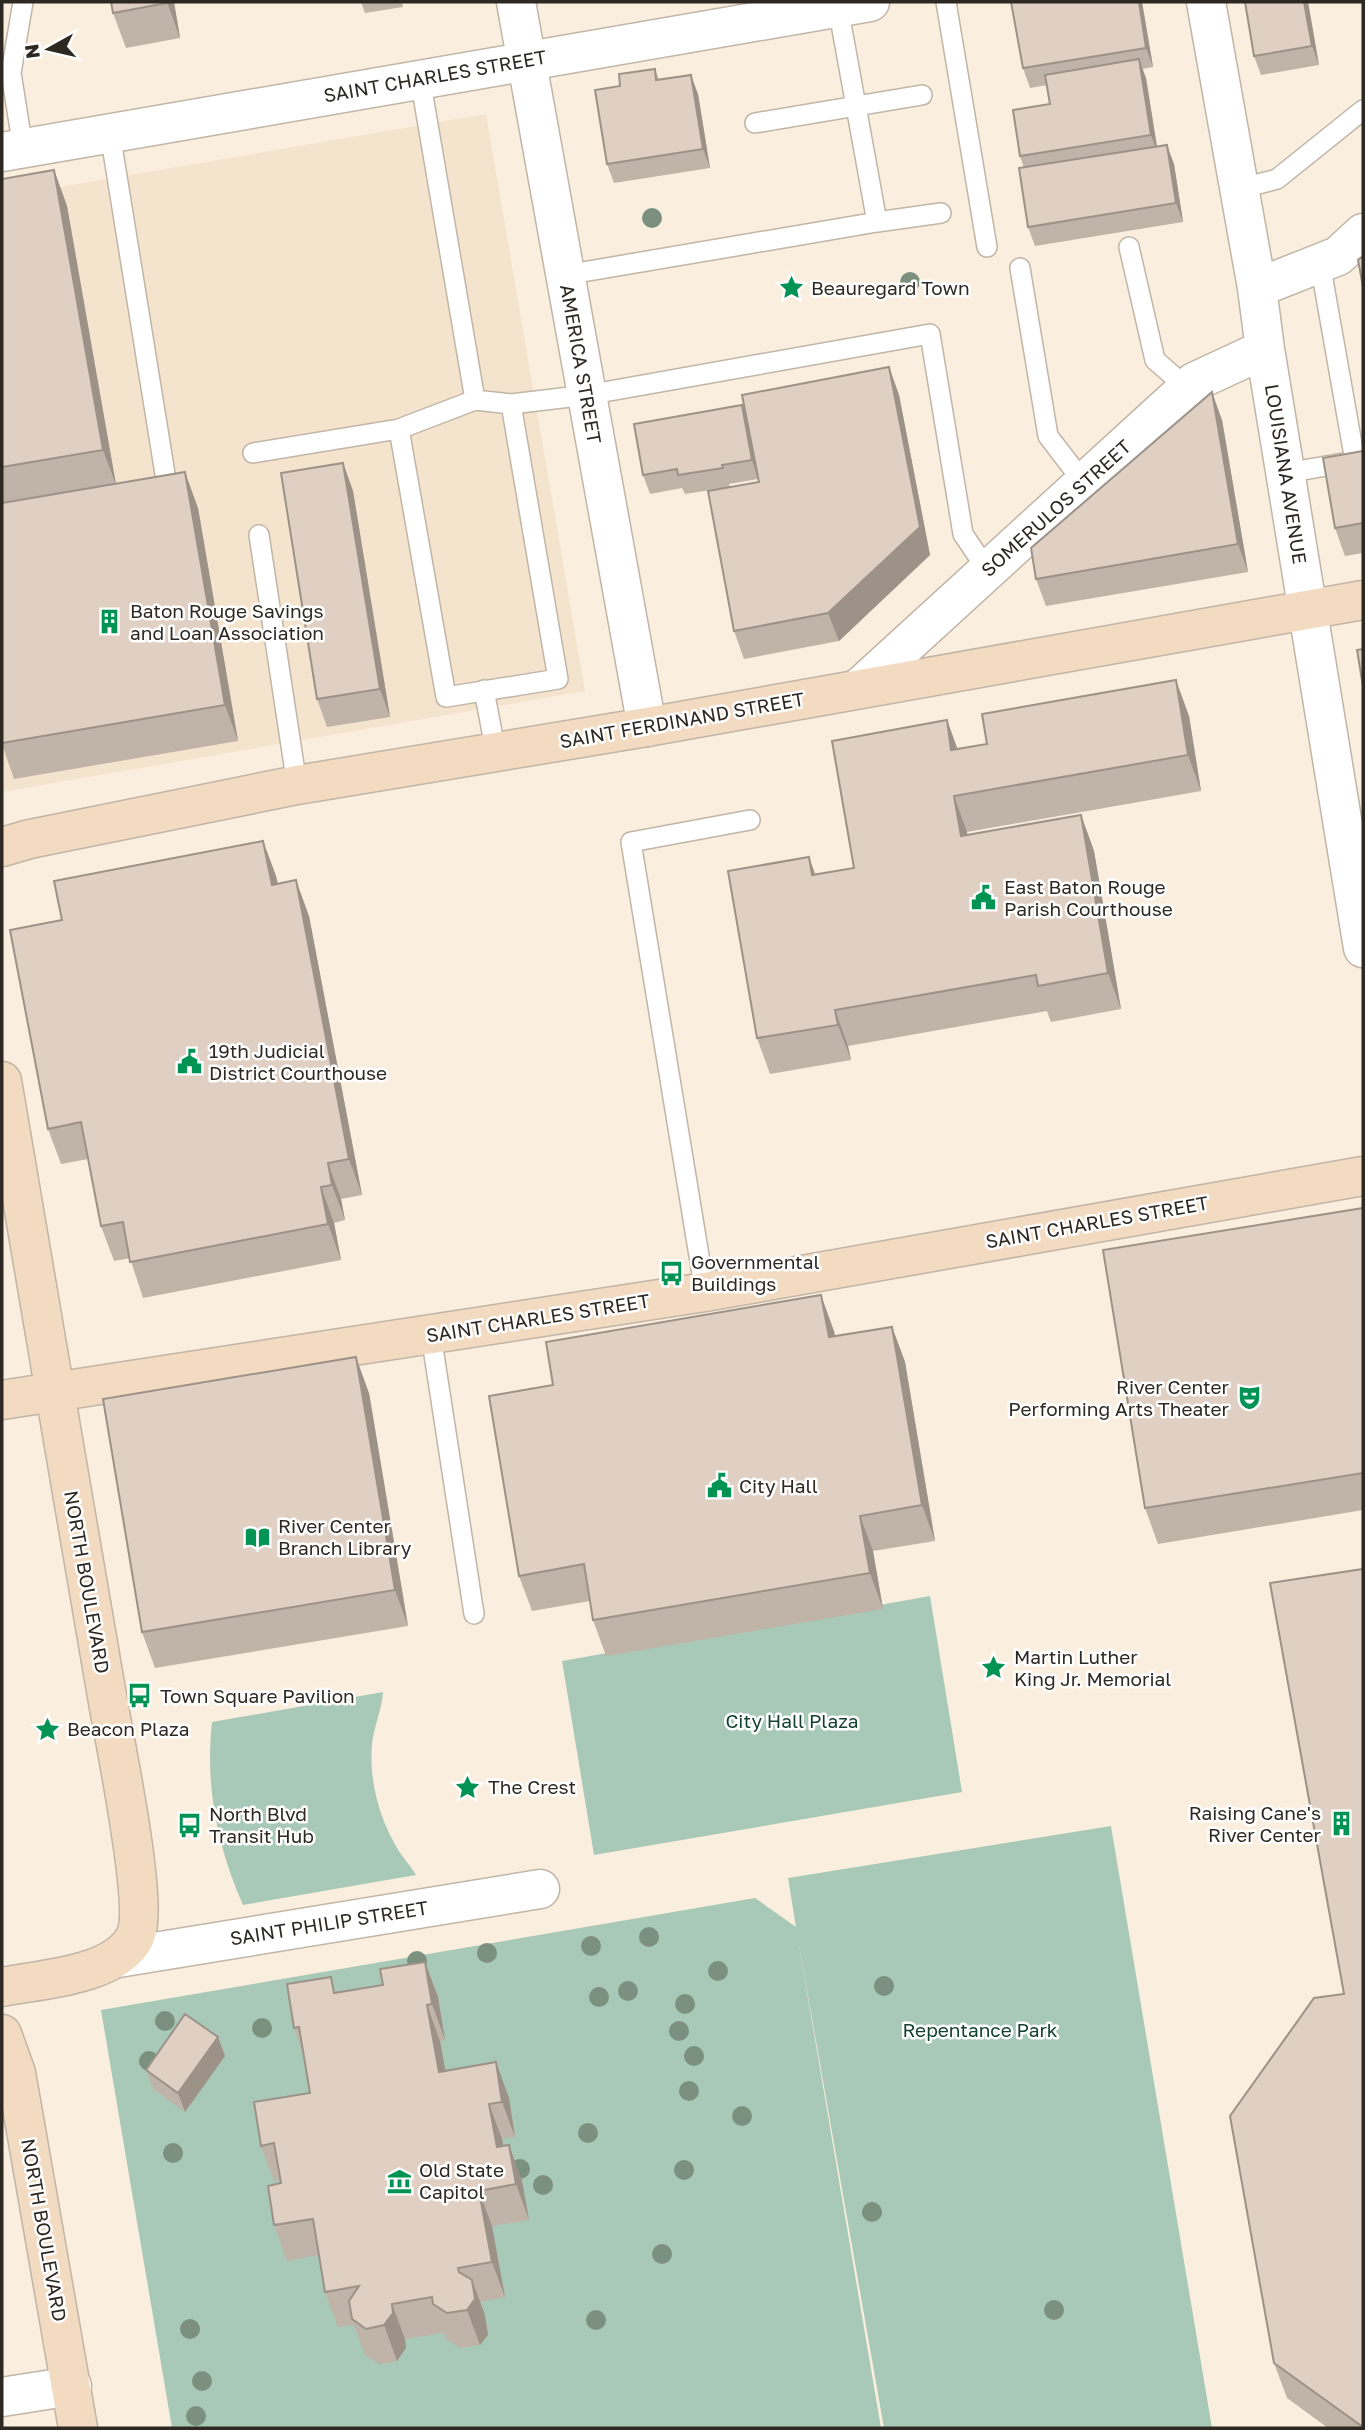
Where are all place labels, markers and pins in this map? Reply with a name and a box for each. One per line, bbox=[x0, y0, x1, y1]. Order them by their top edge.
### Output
place icon: Beauregard Town bbox=[777, 274, 805, 302]
place label: Beauregard Town bbox=[811, 276, 970, 299]
place label: Baton Rouge Savings and Loan Association bbox=[130, 599, 324, 644]
building icon: Baton Rouge Savings and Loan Association bbox=[96, 608, 124, 636]
place label: East Baton Rouge Parish Courthouse bbox=[1004, 875, 1173, 920]
public building icon: East Baton Rouge Parish Courthouse bbox=[970, 884, 998, 912]
place label: 19th Judicial District Courthouse bbox=[209, 1039, 387, 1084]
public building icon: 19th Judicial District Courthouse bbox=[175, 1048, 203, 1076]
place label: Governmental Buildings bbox=[691, 1250, 820, 1295]
bus stop icon: Governmental Buildings bbox=[657, 1259, 685, 1287]
place label: River Center Performing Arts Theater bbox=[1008, 1375, 1230, 1420]
theatre icon: River Center Performing Arts Theater bbox=[1235, 1384, 1263, 1412]
public building icon: City Hall bbox=[705, 1472, 733, 1500]
place label: City Hall bbox=[739, 1474, 818, 1497]
place label: River Center Branch Library bbox=[278, 1514, 412, 1559]
library icon: River Center Branch Library bbox=[244, 1523, 272, 1551]
place label: Martin Luther King Jr. Memorial bbox=[1014, 1645, 1171, 1690]
place icon: Martin Luther King Jr. Memorial bbox=[980, 1654, 1008, 1682]
bus stop icon: Town Square Pavilion bbox=[126, 1682, 154, 1710]
place label: Town Square Pavilion bbox=[160, 1684, 355, 1707]
place icon: Beacon Plaza bbox=[33, 1715, 61, 1743]
place label: Beacon Plaza bbox=[67, 1717, 189, 1740]
place icon: The Crest bbox=[454, 1773, 482, 1801]
place label: The Crest bbox=[488, 1775, 576, 1798]
place label: Raising Cane's River Center bbox=[1189, 1801, 1322, 1846]
place label: North Blvd Transit Hub bbox=[209, 1802, 314, 1847]
building icon: Raising Cane's River Center bbox=[1327, 1810, 1355, 1838]
bus stop icon: North Blvd Transit Hub bbox=[175, 1811, 203, 1839]
place label: Old State Capitol bbox=[419, 2158, 504, 2203]
museum icon: Old State Capitol bbox=[385, 2167, 413, 2195]

